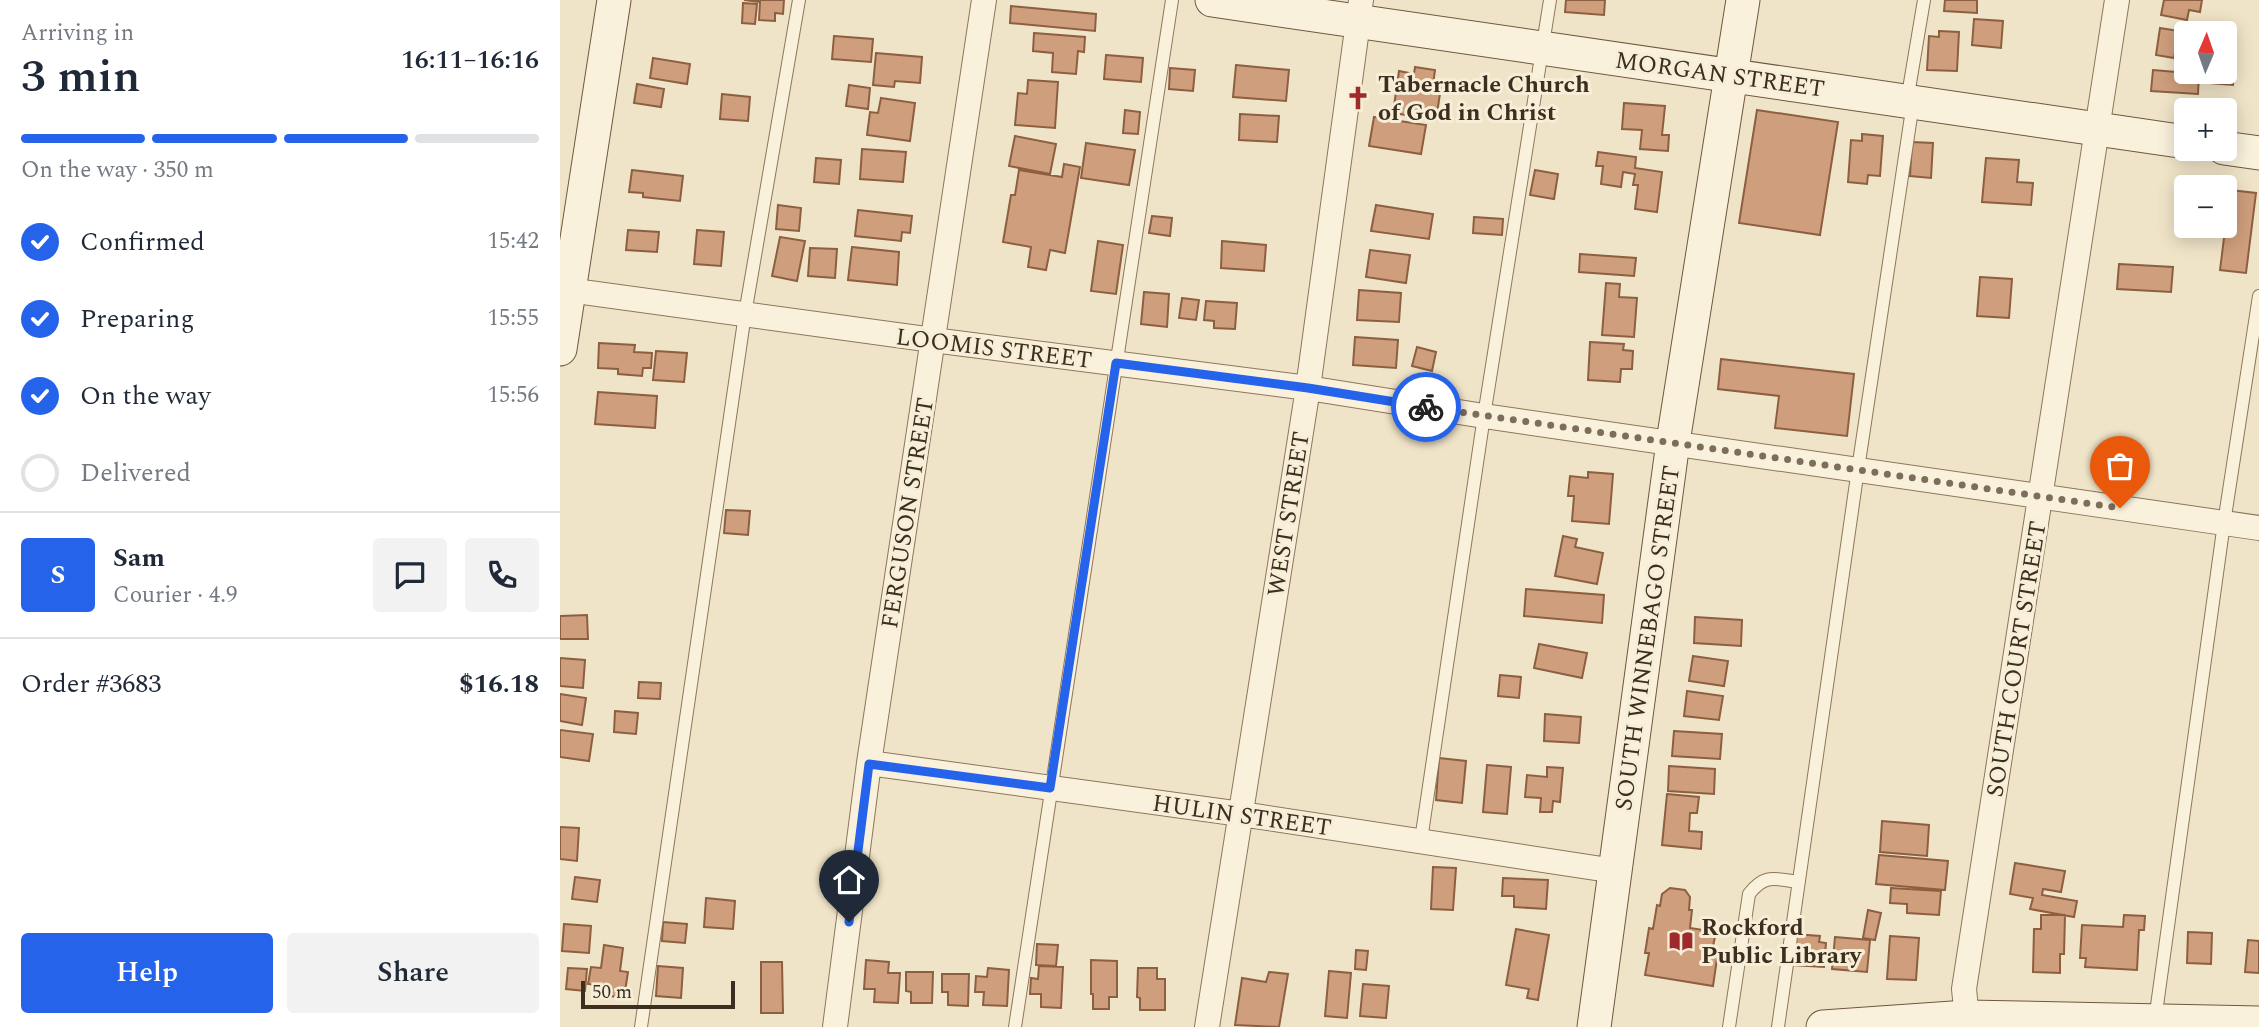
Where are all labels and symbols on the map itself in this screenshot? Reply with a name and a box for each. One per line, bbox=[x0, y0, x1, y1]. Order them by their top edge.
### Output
north arrow bbox=[2174, 21, 2236, 84]
street label: MORGAN STREET bbox=[1613, 42, 1827, 108]
place label: Tabernacle Church of God in Christ bbox=[1378, 67, 1590, 131]
church icon: Tabernacle Church of God in Christ bbox=[1344, 84, 1372, 112]
street label: LOOMIS STREET bbox=[894, 319, 1094, 379]
courier bbox=[1391, 372, 1461, 442]
street label: FERGUSON STREET bbox=[872, 395, 944, 631]
street label: WEST STREET bbox=[1258, 429, 1320, 599]
pin bbox=[2090, 436, 2150, 508]
street label: SOUTH WINNEBAGO STREET bbox=[1606, 463, 1690, 813]
street label: SOUTH COURT STREET bbox=[1977, 519, 2057, 800]
street label: HULIN STREET bbox=[1150, 786, 1334, 846]
pin bbox=[819, 850, 879, 922]
place label: Rockford Public Library bbox=[1701, 910, 1863, 974]
library icon: Rockford Public Library bbox=[1667, 927, 1695, 955]
scale bar bbox=[581, 978, 735, 1010]

